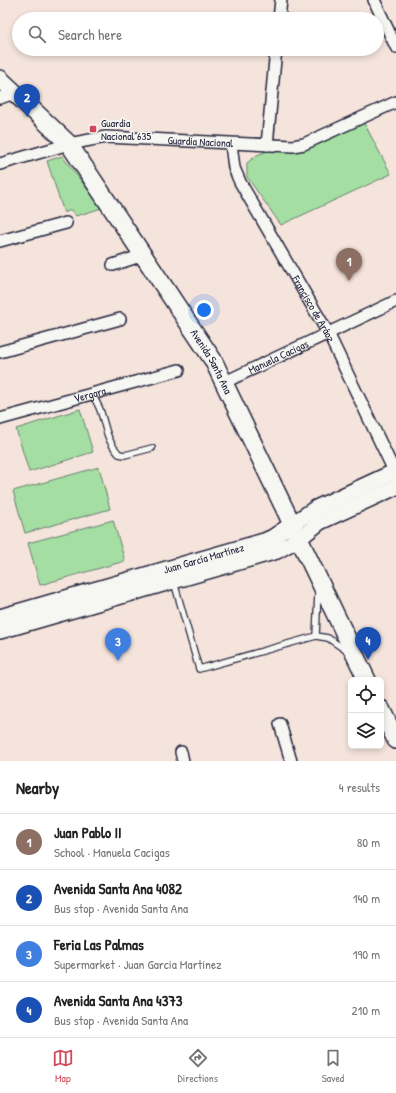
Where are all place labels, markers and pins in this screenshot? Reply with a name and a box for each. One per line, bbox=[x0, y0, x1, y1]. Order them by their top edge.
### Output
pin: 2 bbox=[14, 84, 40, 117]
place label: Guardia Nacional 635 bbox=[101, 116, 151, 143]
marker: Guardia Nacional 635 bbox=[88, 124, 98, 134]
pin: 1 bbox=[336, 248, 362, 281]
pin: 4 bbox=[355, 627, 381, 660]
pin: 3 bbox=[105, 628, 131, 661]

